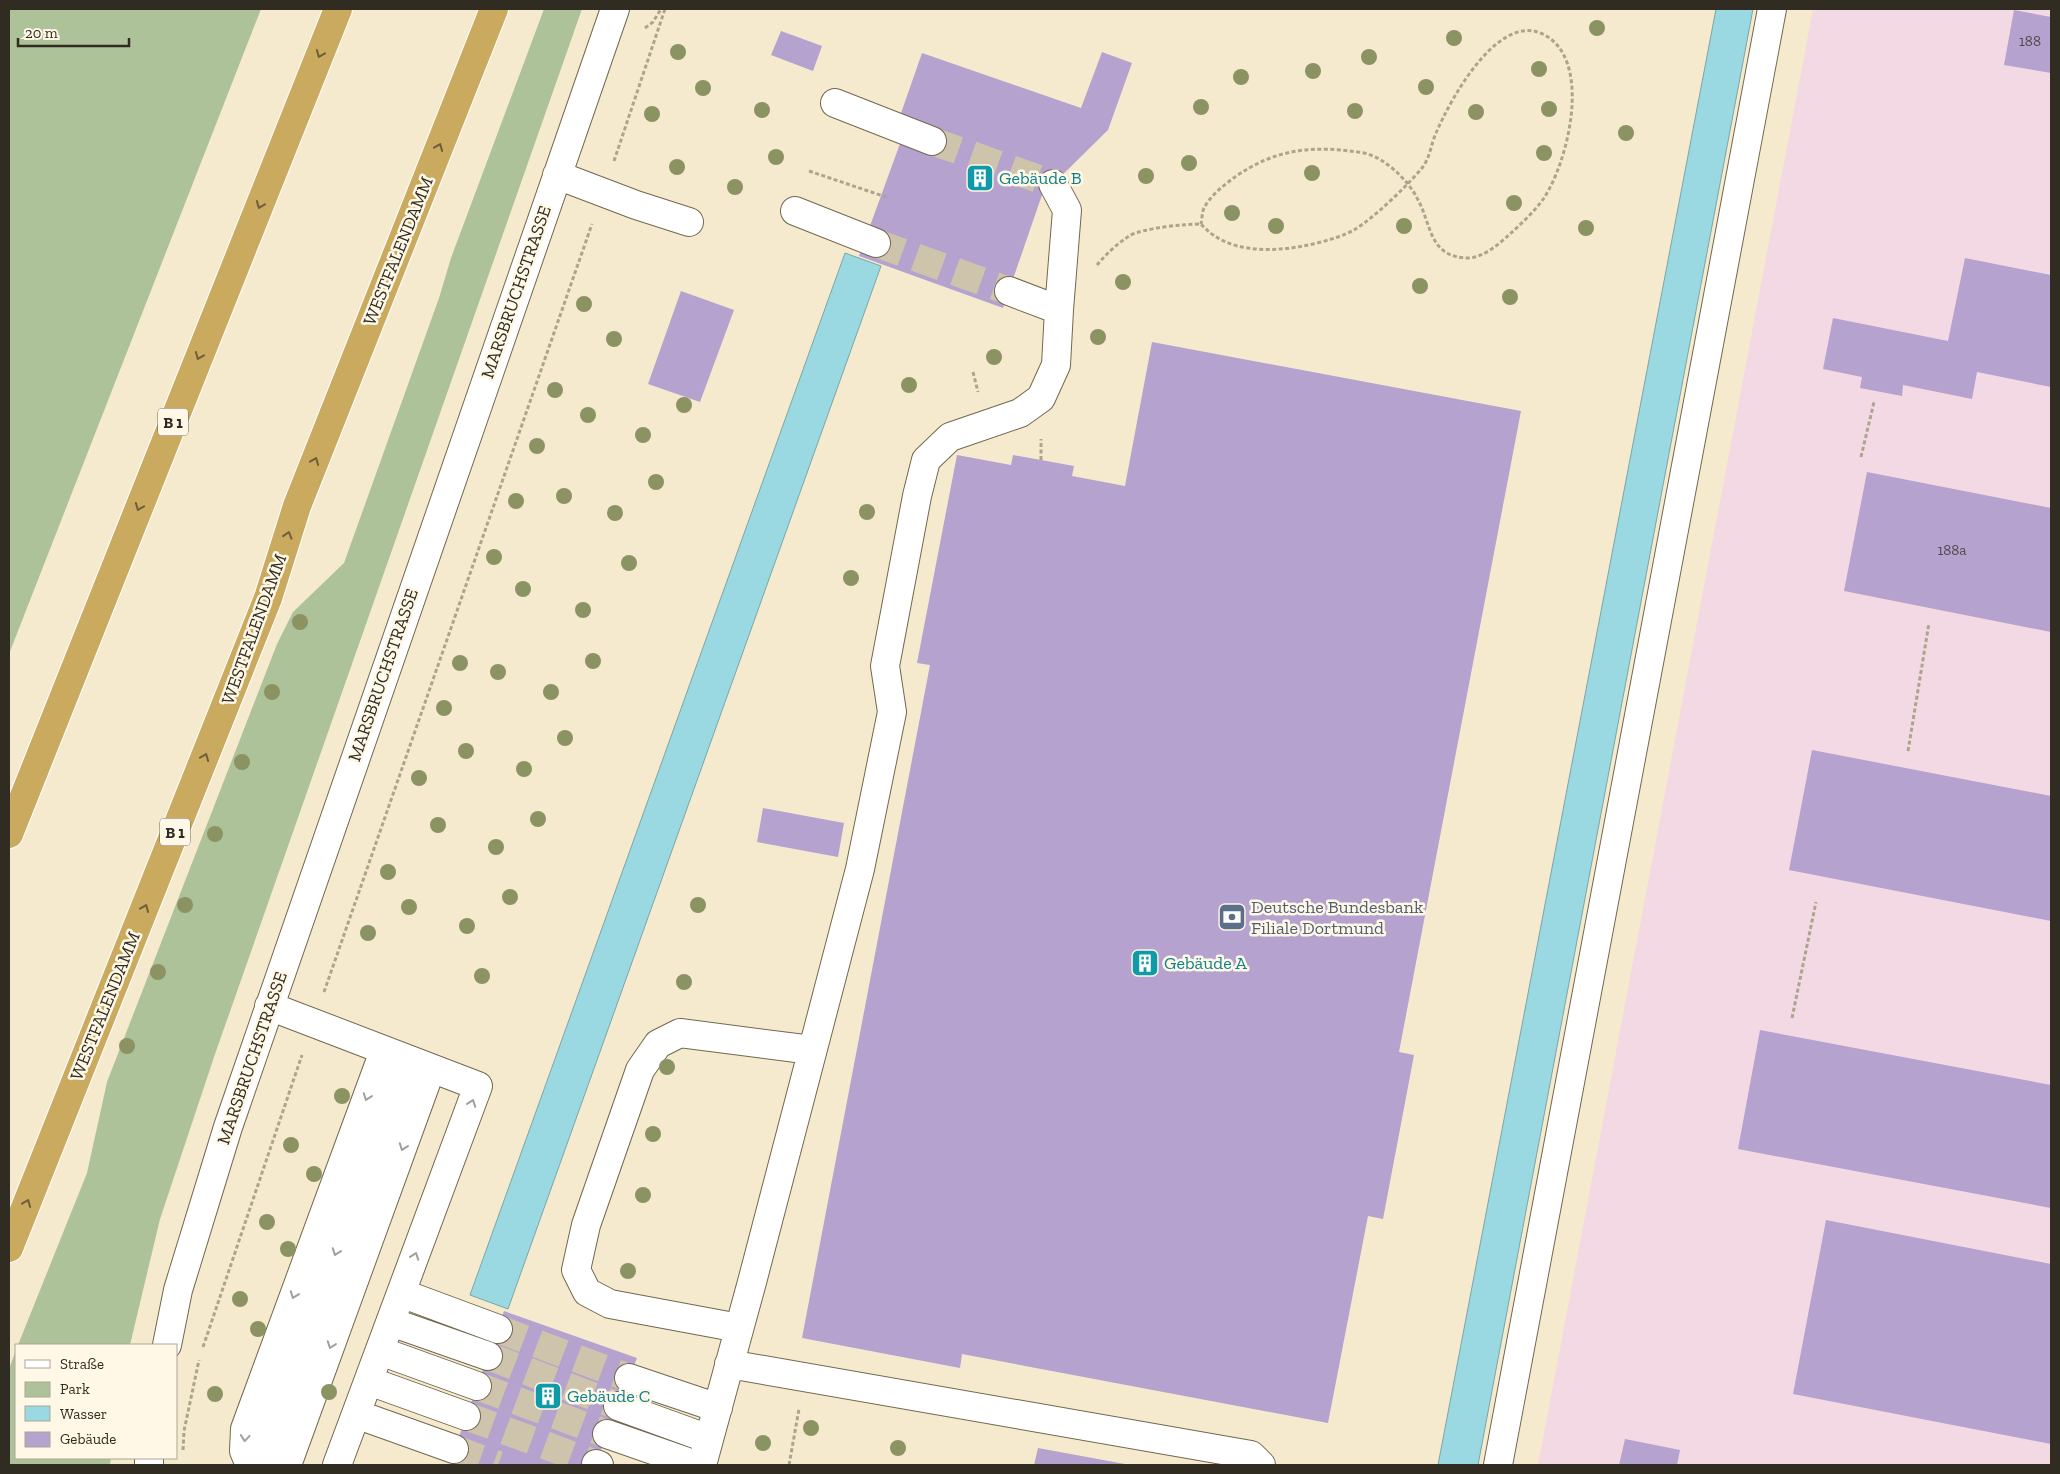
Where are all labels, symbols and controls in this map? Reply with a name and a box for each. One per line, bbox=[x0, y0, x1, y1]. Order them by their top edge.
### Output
scale bar bbox=[18, 15, 129, 47]
text: 20 m bbox=[25, 24, 58, 42]
house number: 188 bbox=[2019, 32, 2041, 50]
one-way arrow bbox=[316, 49, 326, 58]
one-way arrow bbox=[433, 143, 444, 152]
building icon: Gebäude B bbox=[965, 163, 995, 193]
place label: Gebäude B bbox=[999, 167, 1082, 189]
street label: WESTFALENDAMM bbox=[358, 173, 438, 328]
one-way arrow bbox=[255, 200, 266, 209]
street label: MARSBRUCHSTRASSE bbox=[476, 203, 556, 381]
one-way arrow bbox=[195, 351, 206, 360]
road number: B 1 bbox=[158, 408, 188, 436]
one-way arrow bbox=[309, 457, 319, 466]
one-way arrow bbox=[135, 502, 145, 511]
one-way arrow bbox=[282, 532, 292, 540]
house number: 188a bbox=[1937, 541, 1967, 559]
street label: WESTFALENDAMM bbox=[217, 551, 291, 707]
street label: MARSBRUCHSTRASSE bbox=[343, 586, 423, 764]
one-way arrow bbox=[199, 753, 209, 762]
road number: B 1 bbox=[160, 819, 190, 846]
place label: Deutsche Bundesbank Filiale Dortmund bbox=[1251, 896, 1424, 939]
bank icon: Deutsche Bundesbank Filiale Dortmund bbox=[1217, 902, 1247, 932]
one-way arrow bbox=[138, 904, 149, 913]
street label: WESTFALENDAMM bbox=[65, 928, 145, 1083]
building icon: Gebäude A bbox=[1130, 948, 1160, 978]
place label: Gebäude A bbox=[1164, 952, 1247, 974]
street label: MARSBRUCHSTRASSE bbox=[212, 969, 292, 1147]
one-way arrow bbox=[363, 1092, 373, 1100]
one-way arrow bbox=[466, 1099, 476, 1108]
one-way arrow bbox=[399, 1143, 409, 1151]
one-way arrow bbox=[21, 1199, 31, 1208]
one-way arrow bbox=[332, 1247, 342, 1256]
one-way arrow bbox=[409, 1252, 419, 1260]
one-way arrow bbox=[290, 1290, 300, 1299]
one-way arrow bbox=[327, 1340, 337, 1349]
legend bbox=[15, 1344, 178, 1459]
text: Straße bbox=[60, 1355, 104, 1373]
text: Park bbox=[60, 1380, 90, 1398]
building icon: Gebäude C bbox=[533, 1381, 563, 1411]
place label: Gebäude C bbox=[567, 1385, 650, 1407]
text: Wasser bbox=[60, 1405, 107, 1423]
text: Gebäude bbox=[60, 1430, 116, 1448]
one-way arrow bbox=[239, 1434, 250, 1442]

